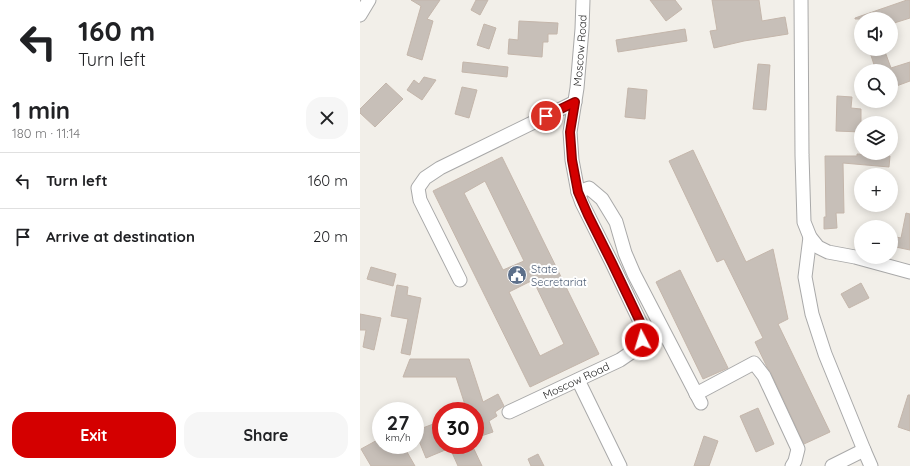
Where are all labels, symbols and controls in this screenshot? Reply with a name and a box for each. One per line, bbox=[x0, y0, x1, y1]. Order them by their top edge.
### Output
map controls bbox=[854, 12, 898, 264]
button: sound bbox=[854, 12, 898, 56]
text: 160 m bbox=[78, 13, 155, 48]
street label: Moscow Road bbox=[570, 14, 589, 87]
icon: left bbox=[12, 16, 64, 68]
text: Turn left bbox=[78, 48, 146, 71]
button: search bbox=[854, 64, 898, 108]
text: 1 min bbox=[12, 95, 70, 125]
button: close bbox=[306, 97, 348, 139]
pin bbox=[529, 99, 563, 133]
icon: arrive bbox=[535, 105, 557, 127]
button: layers bbox=[854, 116, 898, 160]
text: 180 m · 11:14 bbox=[12, 125, 80, 141]
button: + bbox=[854, 168, 898, 212]
icon: left bbox=[12, 170, 34, 192]
text: Turn left bbox=[46, 171, 108, 190]
text: 160 m bbox=[308, 171, 348, 190]
button: − bbox=[854, 220, 898, 264]
icon: arrive bbox=[12, 226, 34, 248]
text: Arrive at destination bbox=[46, 227, 195, 246]
text: 20 m bbox=[313, 227, 348, 246]
place label: State Secretariat bbox=[531, 262, 587, 289]
public building icon: State Secretariat bbox=[506, 264, 528, 286]
position arrow bbox=[621, 319, 663, 361]
street label: Moscow Road bbox=[540, 359, 612, 402]
speed limit sign: 30 bbox=[432, 402, 484, 454]
text: 27 bbox=[387, 410, 409, 435]
button: Exit bbox=[12, 412, 176, 458]
button: Share bbox=[184, 412, 348, 458]
text: km/h bbox=[385, 431, 411, 444]

